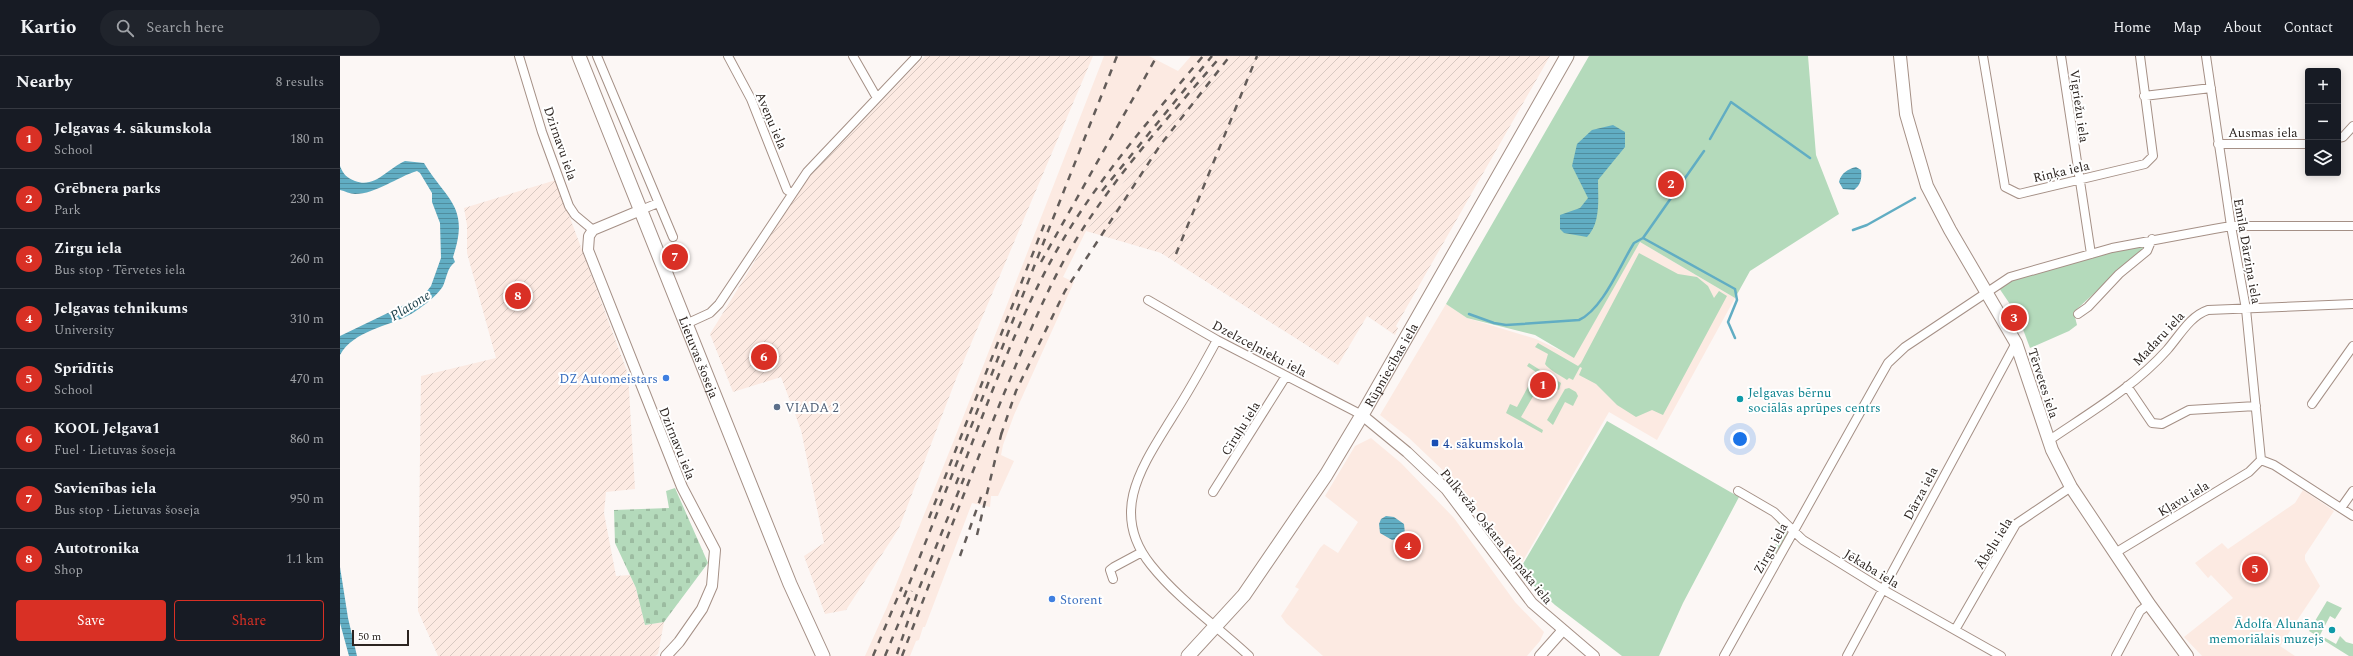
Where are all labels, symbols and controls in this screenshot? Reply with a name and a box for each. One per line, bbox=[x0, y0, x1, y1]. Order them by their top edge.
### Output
search box bbox=[100, 10, 380, 46]
text: Kartio bbox=[20, 13, 76, 42]
text: Search here bbox=[146, 16, 224, 39]
icon: search bbox=[114, 17, 136, 39]
text: Home bbox=[2113, 17, 2151, 38]
text: Map bbox=[2173, 17, 2201, 38]
text: About bbox=[2223, 17, 2262, 38]
text: Contact bbox=[2284, 17, 2333, 38]
street label: Vīgriežu iela bbox=[2064, 68, 2094, 145]
map controls bbox=[2305, 68, 2341, 176]
button: + bbox=[2305, 68, 2341, 104]
text: Nearby bbox=[16, 69, 72, 95]
text: 8 results bbox=[276, 72, 324, 92]
street label: Aveņu iela bbox=[750, 89, 792, 153]
street label: Dzirnavu iela bbox=[538, 104, 582, 183]
button: − bbox=[2305, 104, 2341, 140]
text: Jelgavas 4. sākumskola bbox=[54, 117, 211, 140]
street label: Ausmas iela bbox=[2228, 123, 2298, 143]
text: 1 bbox=[25, 129, 33, 149]
text: 180 m bbox=[290, 129, 324, 149]
text: School bbox=[54, 140, 93, 160]
button: layers bbox=[2305, 140, 2341, 176]
street label: Riņķa iela bbox=[2031, 156, 2092, 188]
pin: 2 bbox=[1658, 169, 1684, 199]
text: Grēbnera parks bbox=[54, 177, 161, 200]
text: 2 bbox=[25, 189, 33, 209]
text: 230 m bbox=[290, 189, 324, 209]
street label: Emīla Dārziņa iela bbox=[2228, 197, 2266, 306]
text: Park bbox=[54, 200, 81, 220]
text: Zirgu iela bbox=[54, 237, 122, 260]
pin: 7 bbox=[662, 242, 688, 272]
text: 3 bbox=[25, 249, 33, 269]
text: 260 m bbox=[290, 249, 324, 269]
text: Bus stop · Tērvetes iela bbox=[54, 260, 185, 280]
pin: 8 bbox=[505, 281, 531, 311]
water label: Platone bbox=[386, 285, 435, 326]
text: Jelgavas tehnikums bbox=[54, 297, 188, 320]
pin: 3 bbox=[2001, 303, 2027, 333]
street label: Madaru iela bbox=[2128, 306, 2190, 371]
text: 4 bbox=[25, 309, 33, 329]
text: 310 m bbox=[290, 309, 324, 329]
street label: Lietuvas šoseja bbox=[673, 313, 724, 402]
street label: Dzelzceļnieku iela bbox=[1209, 315, 1311, 383]
street label: Rūpniecības iela bbox=[1359, 319, 1424, 411]
text: University bbox=[54, 320, 114, 340]
pin: 6 bbox=[751, 342, 777, 372]
street label: Tērvetes iela bbox=[2022, 346, 2064, 421]
text: Sprīdītis bbox=[54, 357, 114, 380]
text: 5 bbox=[25, 369, 33, 389]
text: 470 m bbox=[290, 369, 324, 389]
place label: DZ Automeistars bbox=[559, 369, 658, 389]
pin: 1 bbox=[1530, 370, 1556, 400]
marker: DZ Automeistars bbox=[661, 373, 671, 383]
text: School bbox=[54, 380, 93, 400]
place label: Jelgavas bērnu sociālās aprūpes centrs bbox=[1748, 383, 1881, 418]
marker: Jelgavas bērnu sociālās aprūpes centrs bbox=[1735, 394, 1745, 404]
street label: Cīruļu iela bbox=[1216, 397, 1266, 460]
place label: VIADA 2 bbox=[785, 398, 839, 418]
marker: VIADA 2 bbox=[772, 402, 782, 412]
street label: Dzirnavu iela bbox=[653, 404, 701, 483]
text: KOOL Jelgava1 bbox=[54, 417, 160, 440]
text: 6 bbox=[25, 429, 33, 449]
text: 860 m bbox=[290, 429, 324, 449]
your location bbox=[1730, 429, 1750, 449]
place label: 4. sākumskola bbox=[1443, 434, 1524, 454]
marker: 4. sākumskola bbox=[1430, 438, 1440, 448]
text: Fuel · Lietuvas šoseja bbox=[54, 440, 176, 460]
street label: Dārza iela bbox=[1898, 463, 1944, 524]
street label: Pulkveža Oskara Kalpaka iela bbox=[1435, 464, 1558, 609]
street label: Kļavu iela bbox=[2154, 475, 2213, 522]
text: Savienības iela bbox=[54, 477, 156, 500]
text: 7 bbox=[25, 489, 33, 509]
text: 950 m bbox=[290, 489, 324, 509]
text: Bus stop · Lietuvas šoseja bbox=[54, 500, 200, 520]
street label: Ābeļu iela bbox=[1970, 513, 2018, 573]
street label: Zirgu iela bbox=[1749, 519, 1793, 578]
pin: 4 bbox=[1395, 531, 1421, 561]
text: Autotronika bbox=[54, 537, 139, 560]
street label: Jēkaba iela bbox=[1840, 544, 1904, 594]
text: 8 bbox=[25, 549, 33, 569]
text: 1.1 km bbox=[286, 549, 324, 569]
pin: 5 bbox=[2242, 554, 2268, 584]
text: Shop bbox=[54, 560, 83, 580]
place label: Storent bbox=[1060, 590, 1103, 610]
marker: Storent bbox=[1047, 594, 1057, 604]
button: Save bbox=[16, 600, 166, 641]
button: Share bbox=[174, 600, 324, 641]
place label: Ādolfa Alunāna memoriālais muzejs bbox=[2209, 614, 2325, 649]
marker: Ādolfa Alunāna memoriālais muzejs bbox=[2327, 625, 2337, 635]
scale bar bbox=[352, 628, 409, 647]
text: 50 m bbox=[358, 628, 381, 645]

